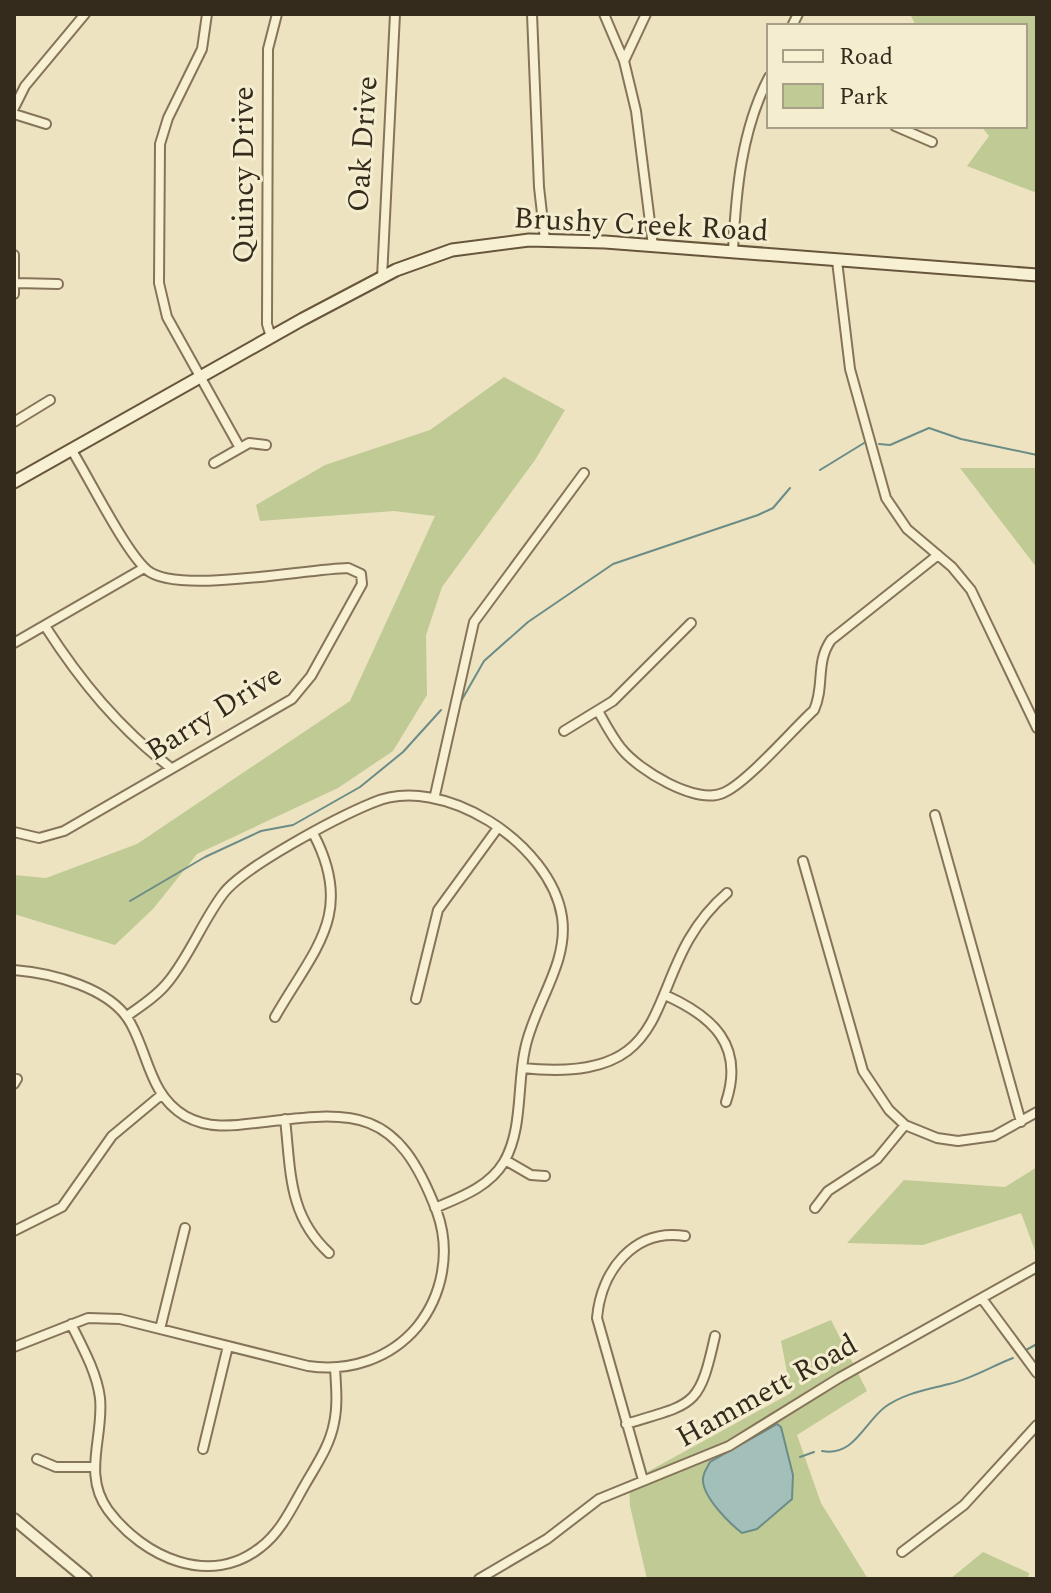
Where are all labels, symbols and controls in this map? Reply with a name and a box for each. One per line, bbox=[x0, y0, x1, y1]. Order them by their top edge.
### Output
legend bbox=[767, 24, 1027, 128]
text: Road bbox=[839, 39, 893, 75]
street label: Oak Drive bbox=[335, 74, 391, 214]
text: Park bbox=[839, 79, 889, 115]
street label: Quincy Drive bbox=[221, 86, 267, 264]
street label: Brushy Creek Road bbox=[512, 195, 770, 255]
street label: Barry Drive bbox=[137, 653, 291, 773]
street label: Hammett Road bbox=[668, 1322, 866, 1460]

